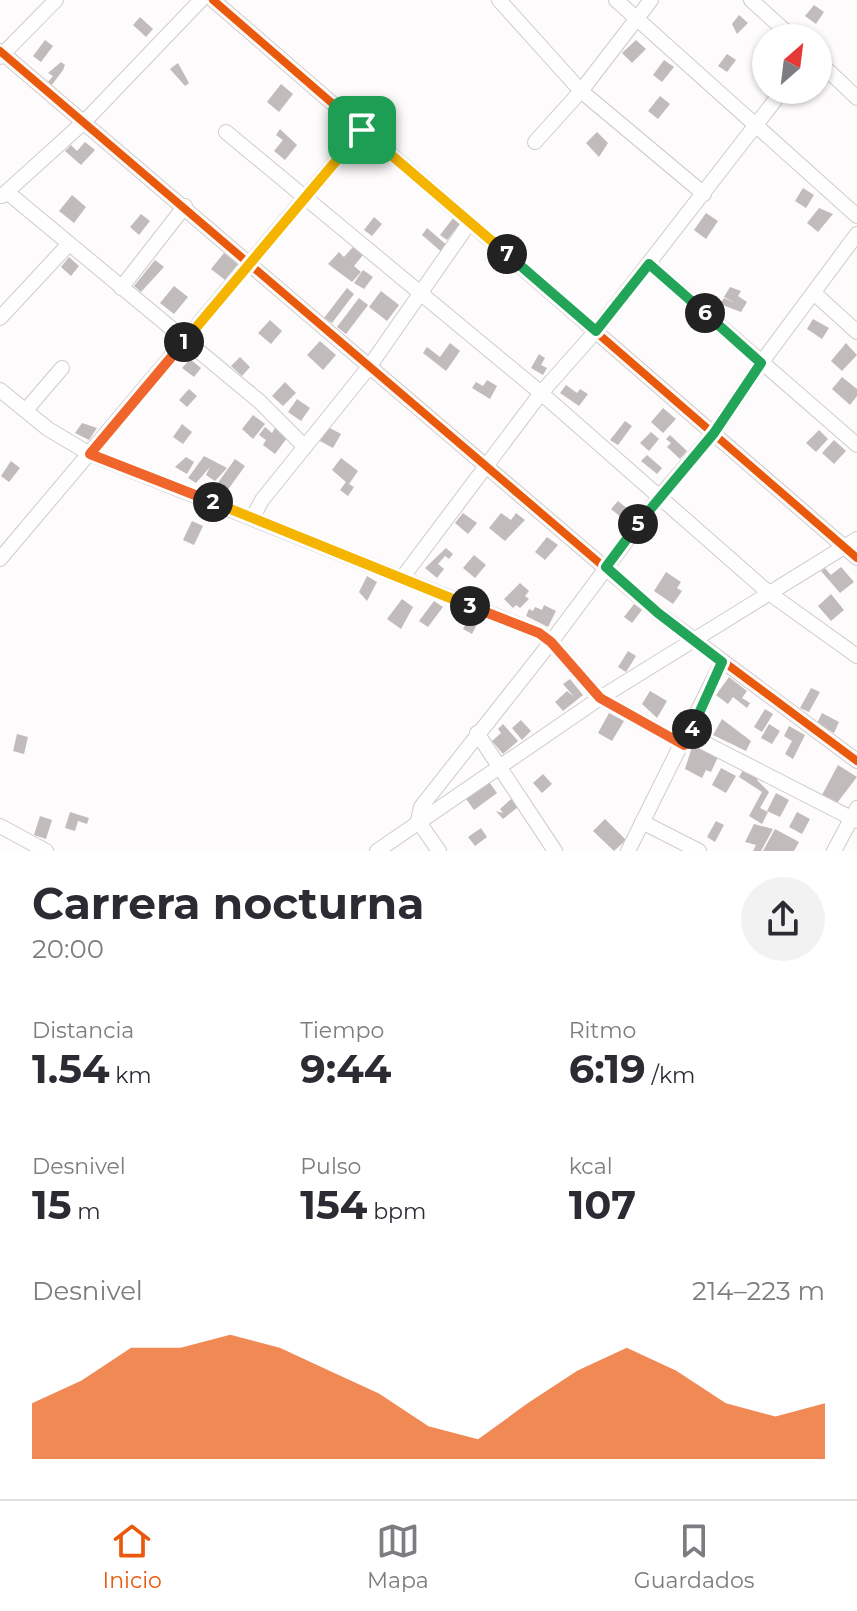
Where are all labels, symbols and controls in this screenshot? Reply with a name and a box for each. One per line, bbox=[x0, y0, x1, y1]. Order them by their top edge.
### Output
north arrow bbox=[752, 24, 832, 104]
map controls bbox=[752, 24, 832, 104]
pin bbox=[328, 96, 396, 164]
icon: arrive bbox=[340, 108, 384, 152]
pin: 7 bbox=[487, 234, 527, 274]
text: 7 bbox=[500, 240, 514, 267]
pin: 6 bbox=[685, 293, 725, 333]
text: 6 bbox=[698, 299, 712, 326]
pin: 1 bbox=[164, 322, 204, 362]
text: 1 bbox=[180, 328, 188, 355]
pin: 2 bbox=[193, 482, 233, 522]
text: 2 bbox=[207, 488, 219, 515]
pin: 5 bbox=[618, 504, 658, 544]
text: 5 bbox=[631, 510, 645, 537]
pin: 3 bbox=[450, 586, 490, 626]
text: 3 bbox=[463, 592, 477, 619]
pin: 4 bbox=[672, 709, 712, 749]
text: 4 bbox=[684, 715, 700, 742]
text: Carrera nocturna bbox=[32, 876, 424, 930]
button: share bbox=[741, 877, 825, 961]
text: 20:00 bbox=[32, 933, 104, 965]
text: Distancia bbox=[32, 1017, 134, 1044]
text: Tiempo bbox=[300, 1017, 384, 1044]
text: Ritmo bbox=[569, 1017, 636, 1044]
text: 1.54 bbox=[32, 1044, 110, 1093]
text: 9:44 bbox=[300, 1044, 391, 1093]
text: 6:19 bbox=[569, 1044, 646, 1093]
text: km bbox=[110, 1062, 152, 1089]
text: /km bbox=[646, 1062, 695, 1089]
text: Desnivel bbox=[32, 1153, 126, 1180]
text: Pulso bbox=[300, 1153, 361, 1180]
text: kcal bbox=[569, 1153, 613, 1180]
text: 15 bbox=[32, 1180, 71, 1229]
text: 154 bbox=[300, 1180, 367, 1229]
text: 107 bbox=[569, 1180, 636, 1229]
text: m bbox=[71, 1198, 101, 1225]
text: bpm bbox=[367, 1198, 426, 1225]
text: Desnivel bbox=[32, 1275, 143, 1307]
text: 214–223 m bbox=[692, 1275, 825, 1307]
tab: Inicio bbox=[103, 1519, 162, 1594]
tab: Mapa bbox=[367, 1519, 429, 1594]
tab: Guardados bbox=[634, 1519, 754, 1594]

